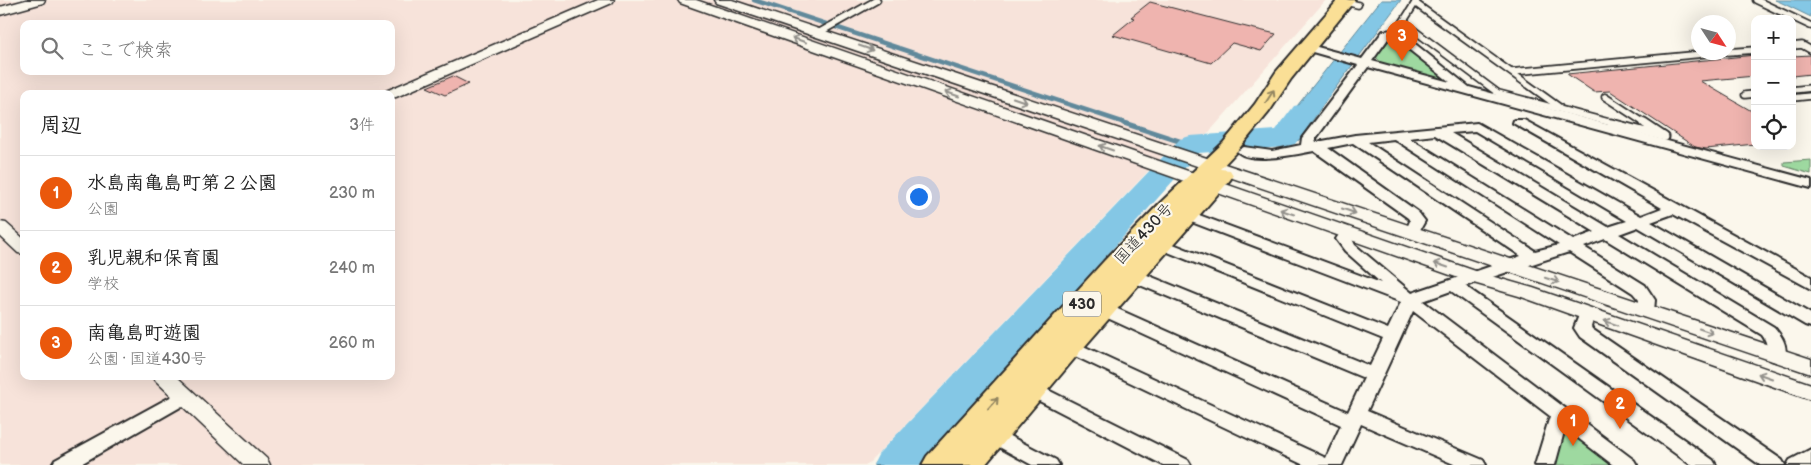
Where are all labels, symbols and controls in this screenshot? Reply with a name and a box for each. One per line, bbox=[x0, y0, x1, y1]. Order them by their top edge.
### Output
north arrow bbox=[1691, 15, 1736, 60]
map controls bbox=[1751, 15, 1796, 150]
button: + bbox=[1751, 15, 1796, 60]
search box bbox=[20, 20, 395, 75]
pin: 3 bbox=[1386, 20, 1418, 61]
icon: search bbox=[38, 34, 66, 62]
one-way arrow bbox=[792, 35, 807, 44]
text: ここで検索 bbox=[78, 39, 173, 62]
one-way arrow bbox=[858, 44, 874, 53]
button: − bbox=[1751, 60, 1796, 105]
one-way arrow bbox=[945, 89, 960, 98]
one-way arrow bbox=[1265, 89, 1275, 103]
one-way arrow bbox=[1012, 96, 1028, 105]
button: locate bbox=[1751, 105, 1796, 150]
text: 周辺 bbox=[40, 113, 82, 138]
text: 3件 bbox=[349, 116, 375, 135]
one-way arrow bbox=[1098, 143, 1114, 152]
text: 水島南亀島町第２公園 bbox=[87, 172, 277, 195]
text: 1 bbox=[53, 184, 59, 203]
text: 230 m bbox=[329, 184, 375, 203]
your location bbox=[906, 184, 932, 210]
street label: 国道430号 bbox=[1111, 199, 1177, 269]
text: 公園 bbox=[87, 200, 119, 219]
one-way arrow bbox=[1340, 206, 1356, 216]
one-way arrow bbox=[1280, 207, 1296, 216]
text: 乳児親和保育園 bbox=[87, 247, 220, 270]
text: 2 bbox=[51, 259, 61, 278]
text: 240 m bbox=[329, 259, 375, 278]
one-way arrow bbox=[1433, 260, 1449, 269]
text: 学校 bbox=[87, 275, 119, 294]
one-way arrow bbox=[1544, 275, 1560, 285]
road number: 430 bbox=[1063, 292, 1101, 316]
one-way arrow bbox=[1604, 317, 1620, 327]
text: 南亀島町遊園 bbox=[87, 322, 201, 345]
one-way arrow bbox=[1698, 327, 1714, 337]
text: 3 bbox=[51, 334, 61, 353]
text: 260 m bbox=[329, 334, 375, 353]
text: 公園 · 国道430号 bbox=[87, 350, 206, 369]
one-way arrow bbox=[1758, 371, 1773, 380]
pin: 2 bbox=[1604, 388, 1636, 429]
one-way arrow bbox=[988, 396, 999, 409]
pin: 1 bbox=[1557, 405, 1589, 446]

